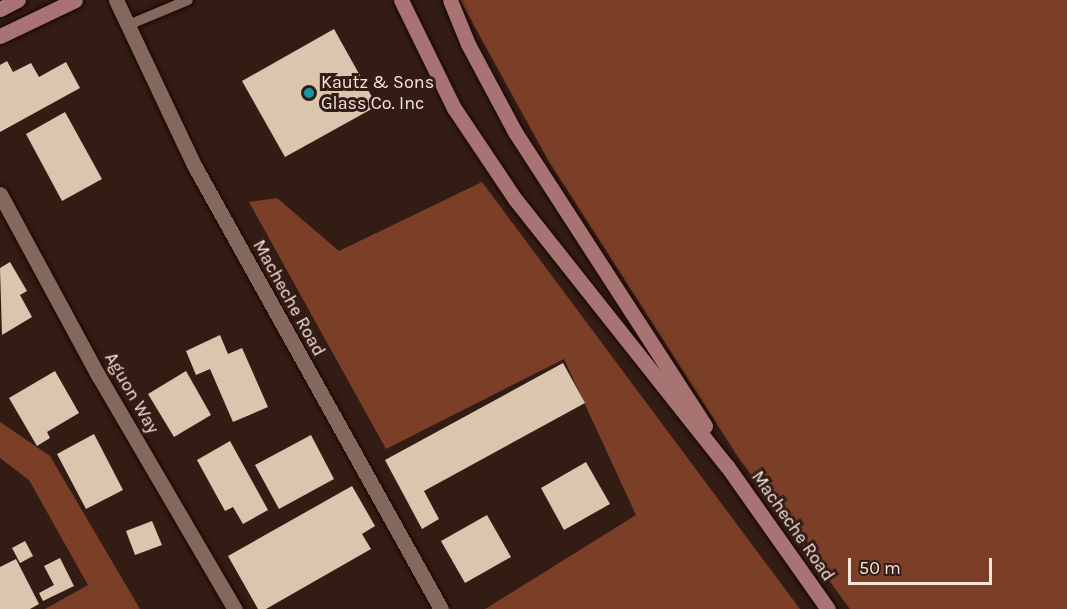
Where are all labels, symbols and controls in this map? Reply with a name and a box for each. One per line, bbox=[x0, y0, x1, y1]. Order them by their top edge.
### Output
place label: Kautz & Sons Glass Co. Inc bbox=[321, 72, 434, 115]
marker: Kautz & Sons Glass Co. Inc bbox=[302, 86, 316, 100]
street label: Macheche Road bbox=[248, 236, 330, 360]
street label: Aguon Way bbox=[100, 349, 164, 437]
street label: Macheche Road bbox=[747, 467, 839, 585]
scale bar bbox=[851, 546, 995, 584]
text: 50 m bbox=[859, 557, 901, 579]

